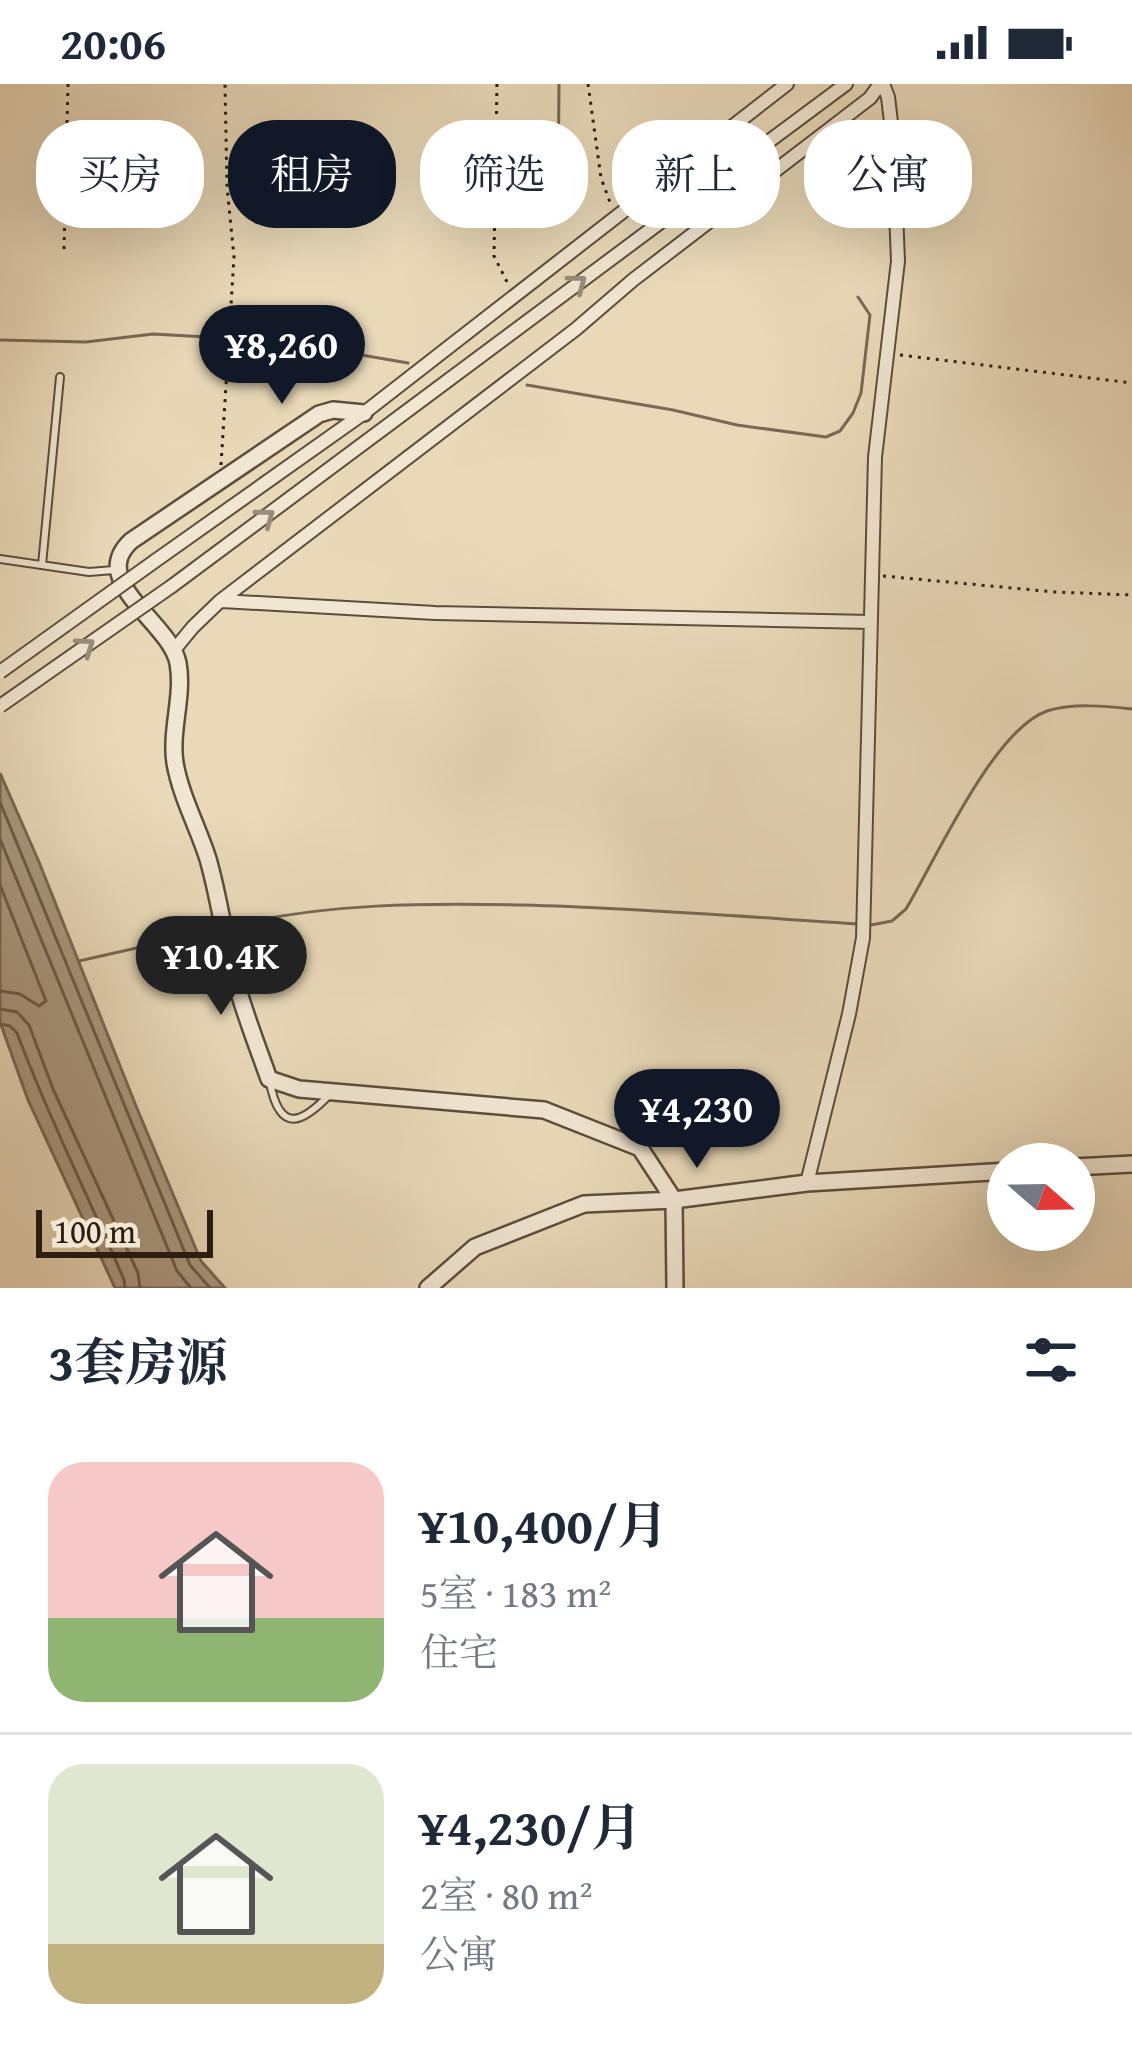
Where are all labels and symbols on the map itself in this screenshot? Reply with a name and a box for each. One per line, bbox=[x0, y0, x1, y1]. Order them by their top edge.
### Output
one-way arrow bbox=[565, 276, 586, 298]
pin: ¥8,260 bbox=[184, 305, 380, 407]
one-way arrow bbox=[253, 509, 274, 531]
one-way arrow bbox=[73, 638, 95, 660]
pin: ¥10.4K bbox=[123, 916, 319, 1018]
pin: ¥4,230 bbox=[599, 1069, 795, 1171]
north arrow bbox=[987, 1143, 1095, 1251]
scale bar bbox=[36, 1204, 213, 1257]

